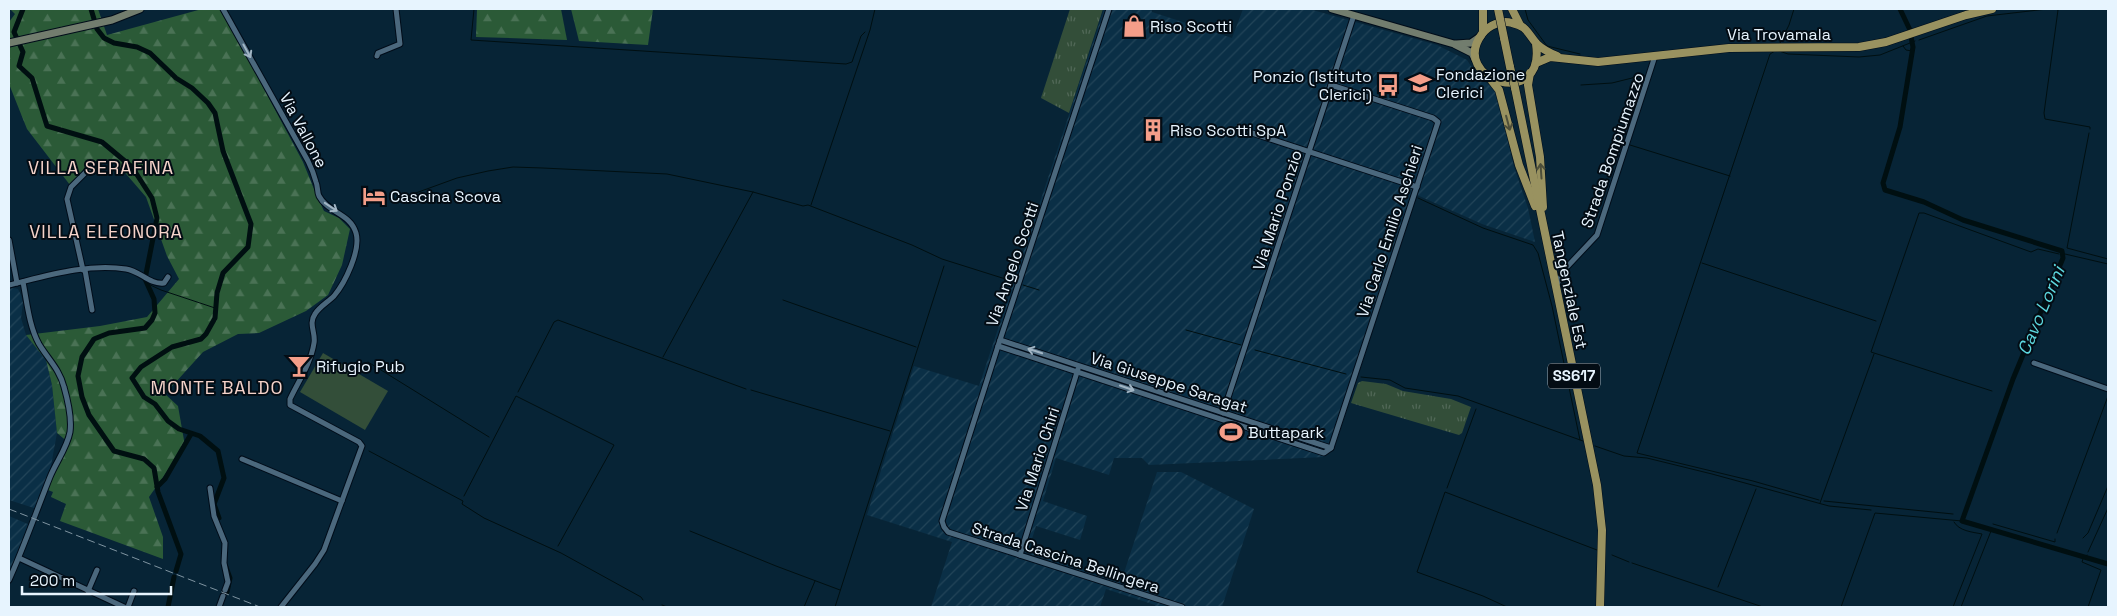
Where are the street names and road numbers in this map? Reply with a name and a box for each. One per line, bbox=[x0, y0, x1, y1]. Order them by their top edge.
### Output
street label: Via Trovamala bbox=[1727, 24, 1831, 45]
street label: Strada Bompiumazzo bbox=[1576, 70, 1649, 231]
street label: Via Vallone bbox=[275, 89, 332, 172]
street label: Via Carlo Emilio Aschieri bbox=[1352, 142, 1427, 320]
street label: Via Mario Ponzio bbox=[1248, 147, 1307, 273]
street label: Via Angelo Scotti bbox=[981, 199, 1044, 329]
street label: Tangenziale Est bbox=[1547, 229, 1592, 351]
street label: Via Giuseppe Saragat bbox=[1088, 347, 1250, 418]
road number: SS617 bbox=[1548, 364, 1600, 388]
street label: Via Mario Chiri bbox=[1011, 405, 1064, 514]
street label: Strada Cascina Bellingera bbox=[969, 517, 1162, 598]

